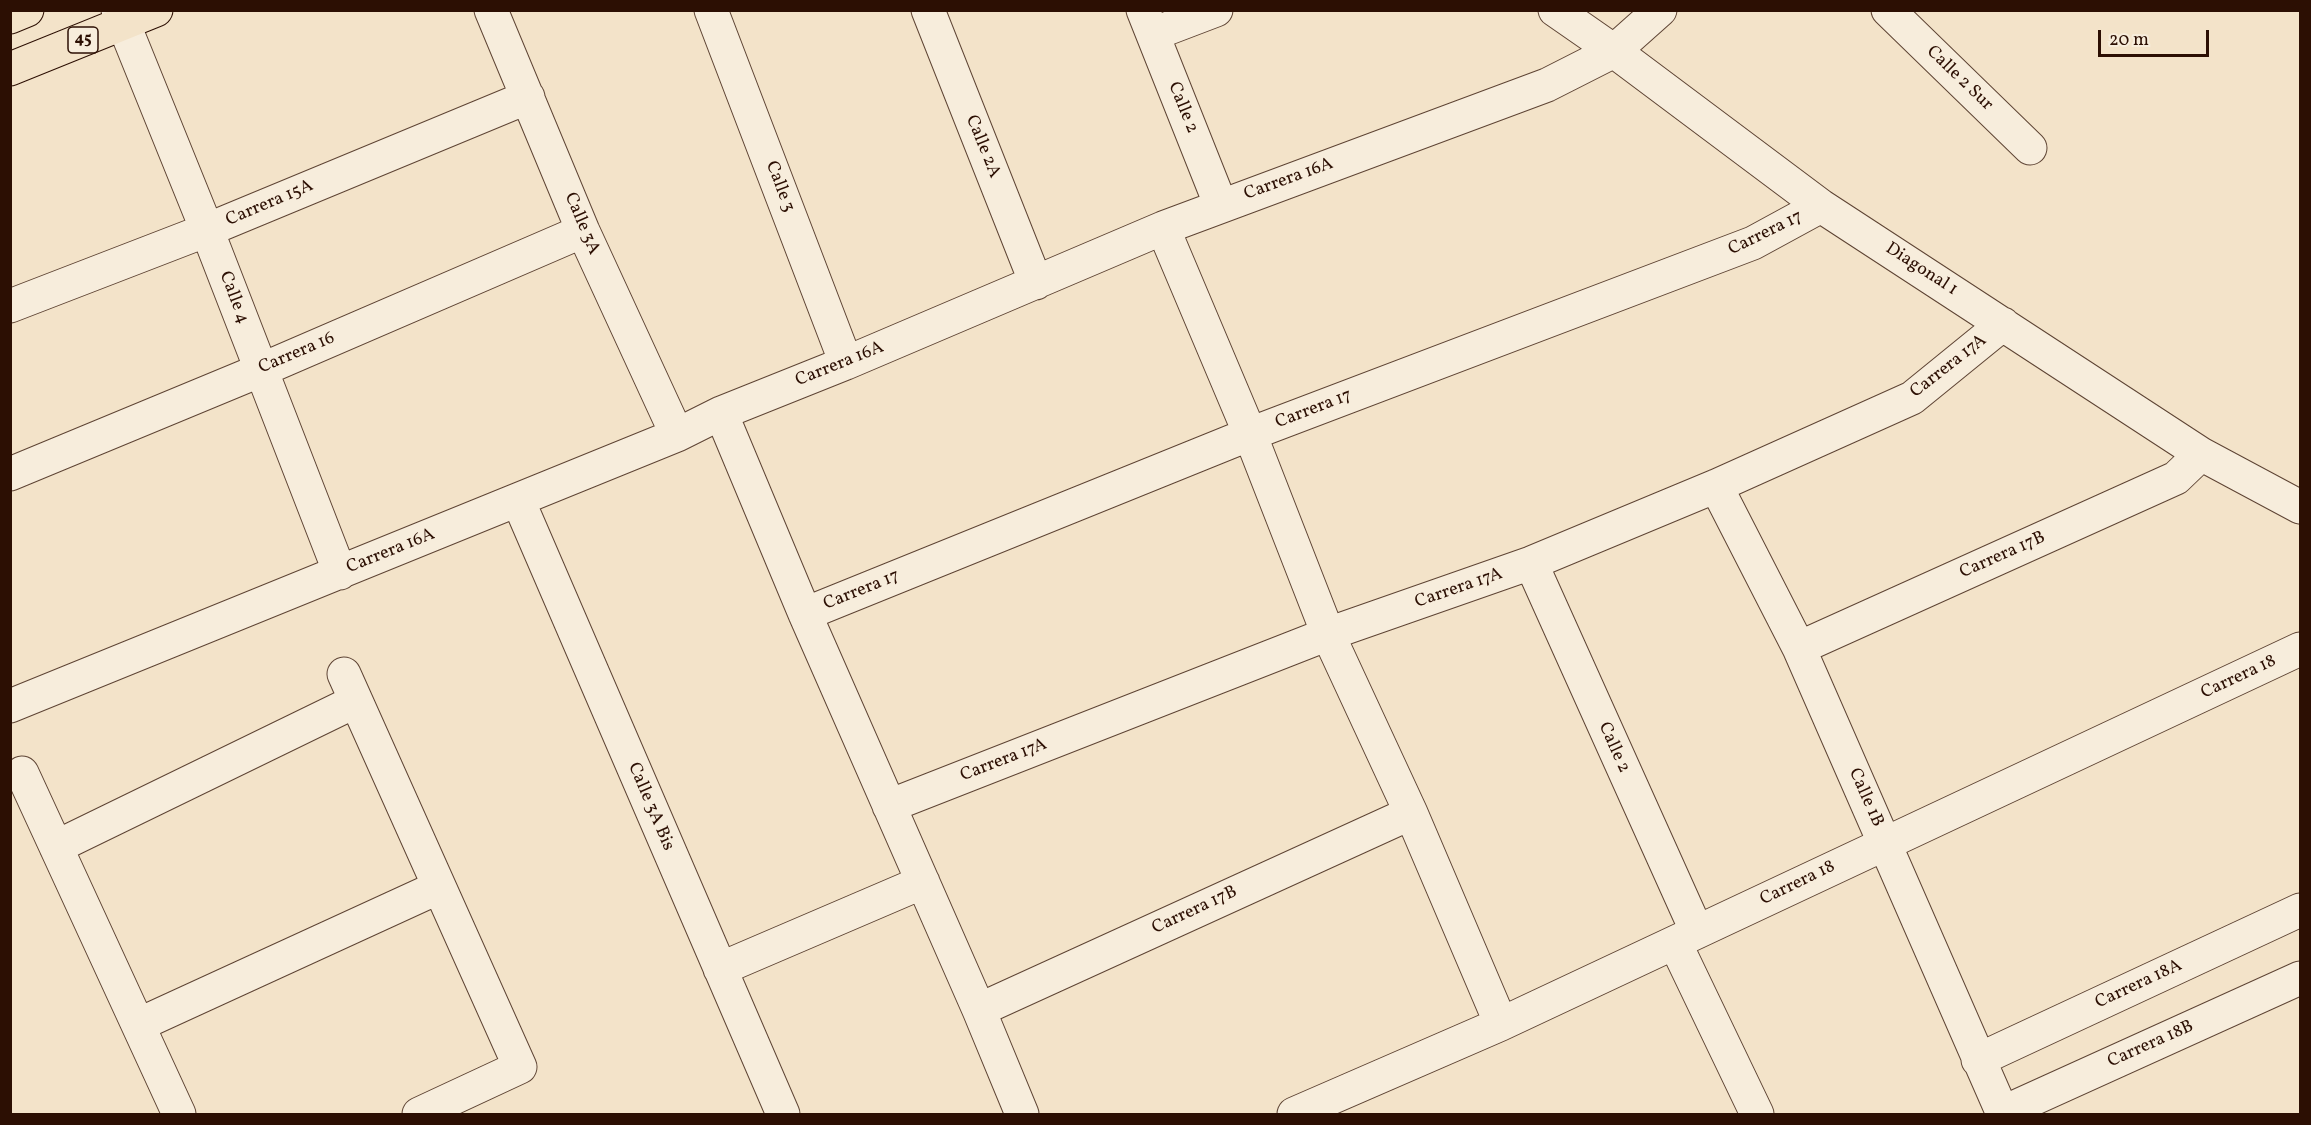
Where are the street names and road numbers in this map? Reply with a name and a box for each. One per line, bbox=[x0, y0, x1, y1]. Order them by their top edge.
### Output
road number: 45 bbox=[68, 27, 98, 53]
street label: Calle 2 Sur bbox=[1921, 42, 1997, 116]
street label: Calle 2 bbox=[1162, 79, 1202, 137]
street label: Calle 2A bbox=[960, 112, 1004, 182]
street label: Carrera 16A bbox=[1242, 154, 1336, 206]
street label: Calle 3 bbox=[759, 158, 799, 216]
street label: Carrera 15A bbox=[223, 176, 317, 232]
street label: Calle 3A bbox=[558, 190, 604, 258]
street label: Carrera 17 bbox=[1725, 207, 1807, 261]
street label: Diagonal 1 bbox=[1881, 239, 1961, 301]
street label: Calle 4 bbox=[213, 269, 253, 327]
street label: Carrera 16 bbox=[256, 328, 338, 380]
street label: Carrera 17A bbox=[1906, 330, 1992, 404]
street label: Carrera 16A bbox=[793, 338, 887, 392]
street label: Carrera 17 bbox=[1273, 386, 1355, 434]
street label: Carrera 16A bbox=[344, 525, 438, 579]
street label: Carrera 17B bbox=[1957, 528, 2049, 584]
street label: Carrera 17A bbox=[1412, 564, 1506, 614]
street label: Carrera 17 bbox=[821, 566, 903, 616]
street label: Carrera 18 bbox=[2198, 651, 2280, 705]
street label: Calle 2 bbox=[1592, 719, 1634, 777]
street label: Carrera 17A bbox=[958, 735, 1050, 787]
street label: Calle 3A Bis bbox=[622, 760, 678, 854]
street label: Calle 1B bbox=[1843, 765, 1887, 831]
street label: Carrera 18 bbox=[1757, 857, 1839, 911]
street label: Carrera 17B bbox=[1149, 882, 1241, 940]
street label: Carrera 18A bbox=[2092, 956, 2186, 1014]
street label: Carrera 18B bbox=[2105, 1016, 2197, 1074]

